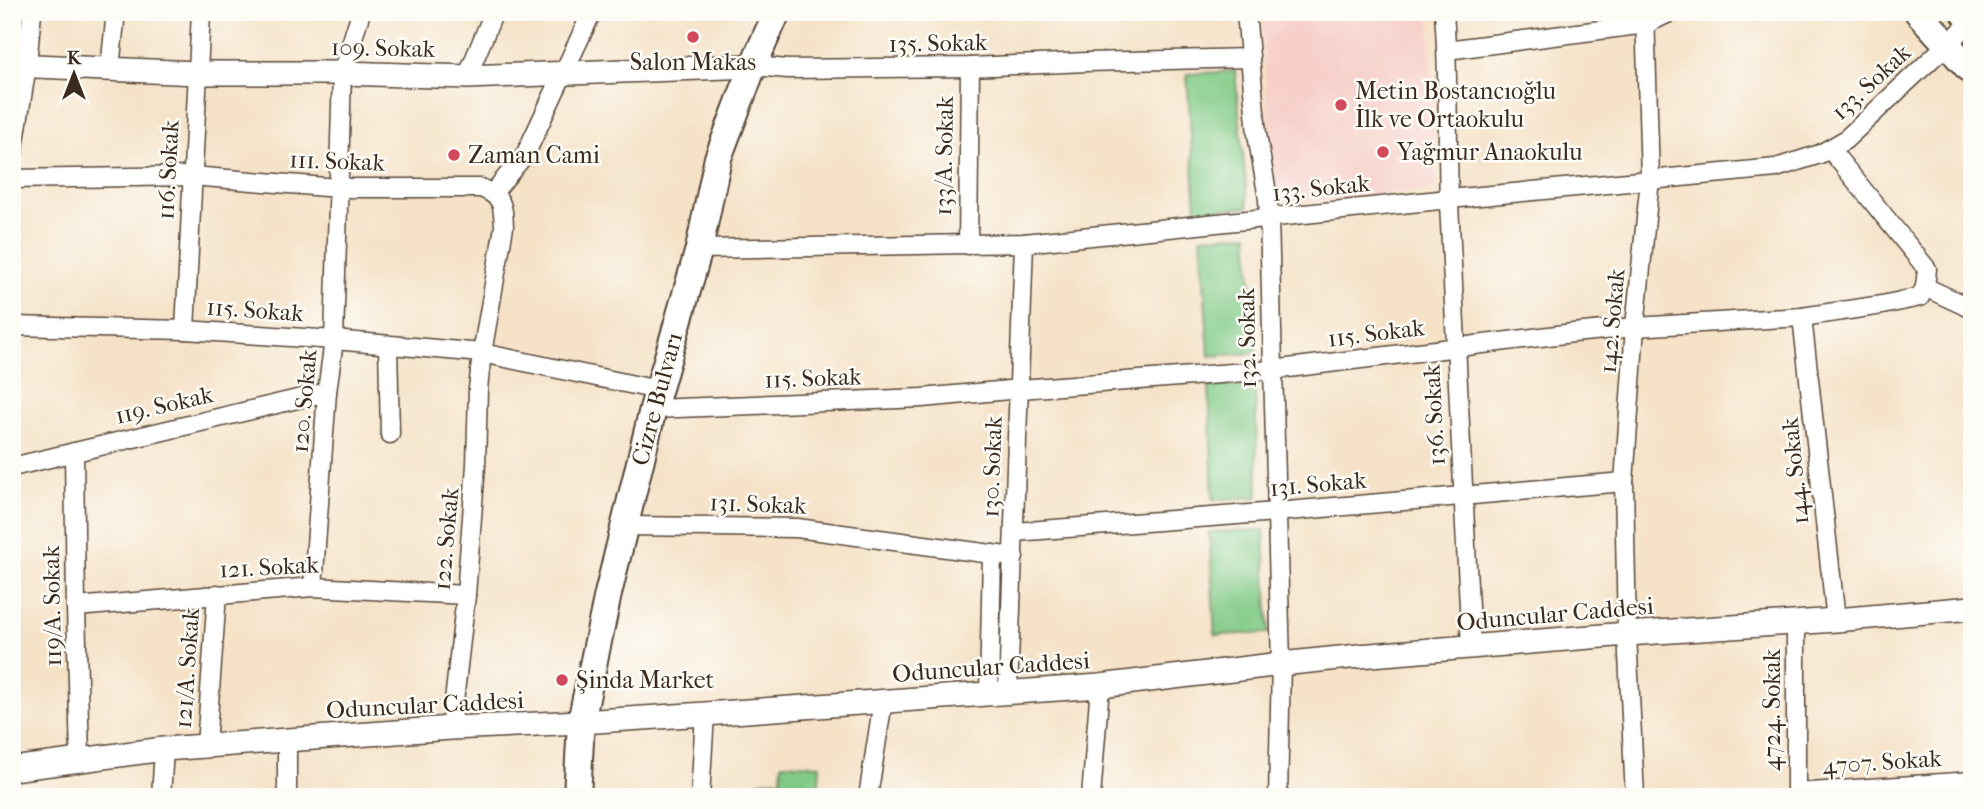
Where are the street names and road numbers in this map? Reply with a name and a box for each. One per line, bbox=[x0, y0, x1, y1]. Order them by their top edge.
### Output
street label: 135. Sokak bbox=[888, 28, 988, 58]
street label: 109. Sokak bbox=[331, 33, 436, 63]
street label: 133. Sokak bbox=[1826, 38, 1917, 126]
street label: 133/A. Sokak bbox=[929, 95, 959, 216]
street label: 116. Sokak bbox=[151, 119, 185, 221]
street label: 111. Sokak bbox=[289, 145, 386, 177]
street label: 133. Sokak bbox=[1271, 169, 1372, 207]
street label: 142. Sokak bbox=[1593, 267, 1631, 375]
street label: 132. Sokak bbox=[1232, 287, 1262, 389]
street label: 115. Sokak bbox=[205, 293, 305, 327]
street label: 115. Sokak bbox=[1326, 313, 1427, 353]
street label: Cizre Bulvarı bbox=[626, 329, 688, 469]
street label: 120. Sokak bbox=[286, 347, 323, 454]
street label: 115. Sokak bbox=[764, 362, 863, 394]
street label: 136. Sokak bbox=[1417, 363, 1451, 466]
street label: 119. Sokak bbox=[112, 380, 216, 430]
street label: 130. Sokak bbox=[976, 415, 1008, 518]
street label: 144. Sokak bbox=[1775, 415, 1815, 526]
street label: 131. Sokak bbox=[1269, 466, 1368, 502]
street label: 122. Sokak bbox=[428, 486, 464, 592]
street label: 131. Sokak bbox=[709, 488, 808, 520]
street label: 119/A. Sokak bbox=[37, 544, 67, 667]
street label: 121. Sokak bbox=[219, 550, 320, 584]
street label: Oduncular Caddesi bbox=[1455, 591, 1655, 637]
street label: 121/A. Sokak bbox=[169, 606, 205, 729]
street label: Oduncular Caddesi bbox=[891, 646, 1091, 688]
street label: 4724. Sokak bbox=[1758, 648, 1786, 771]
street label: Oduncular Caddesi bbox=[325, 686, 525, 724]
street label: 4707. Sokak bbox=[1821, 744, 1943, 780]

